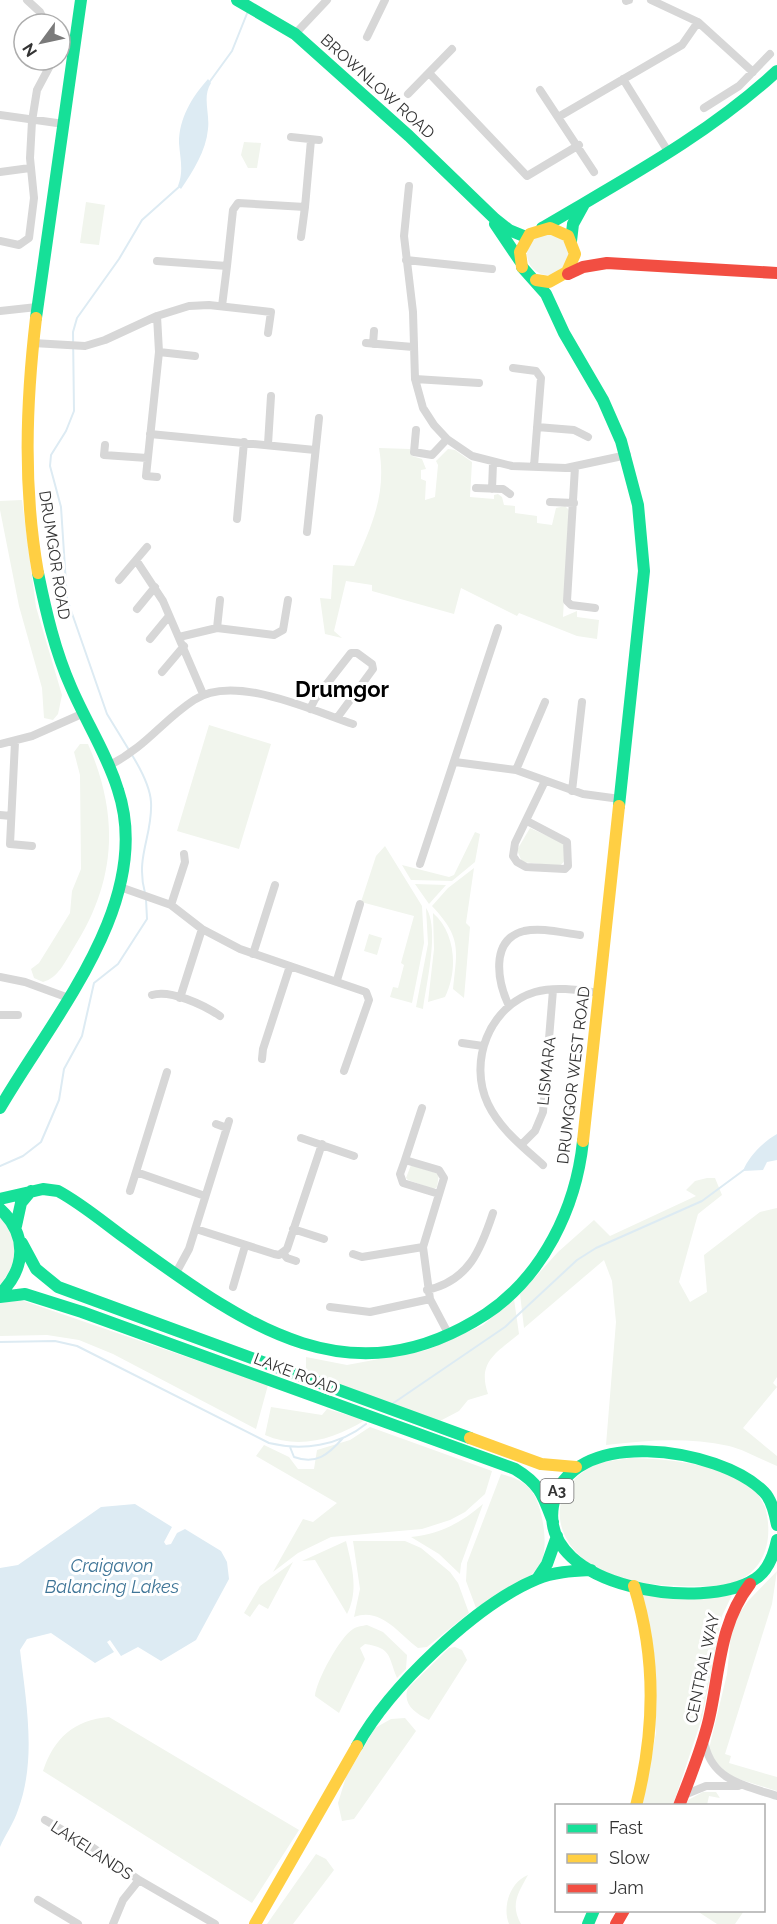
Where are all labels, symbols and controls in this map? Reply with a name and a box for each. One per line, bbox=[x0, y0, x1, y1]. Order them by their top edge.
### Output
north arrow bbox=[12, 12, 72, 72]
street label: BROWNLOW ROAD bbox=[317, 30, 439, 143]
text: N bbox=[19, 40, 41, 60]
street label: DRUMGOR ROAD bbox=[35, 489, 74, 621]
district label: Drumgor bbox=[295, 676, 390, 702]
street label: DRUMGOR WEST ROAD bbox=[553, 985, 594, 1165]
street label: LISMARA bbox=[533, 1036, 560, 1106]
street label: LAKE ROAD bbox=[251, 1349, 341, 1398]
road number: A3 bbox=[540, 1479, 574, 1503]
water label: Craigavon Balancing Lakes bbox=[45, 1555, 180, 1597]
street label: CENTRAL WAY bbox=[682, 1611, 724, 1725]
legend bbox=[555, 1804, 765, 1912]
street label: LAKELANDS bbox=[47, 1817, 136, 1884]
text: Fast bbox=[609, 1817, 643, 1838]
text: Slow bbox=[609, 1847, 650, 1868]
text: Jam bbox=[609, 1877, 644, 1898]

